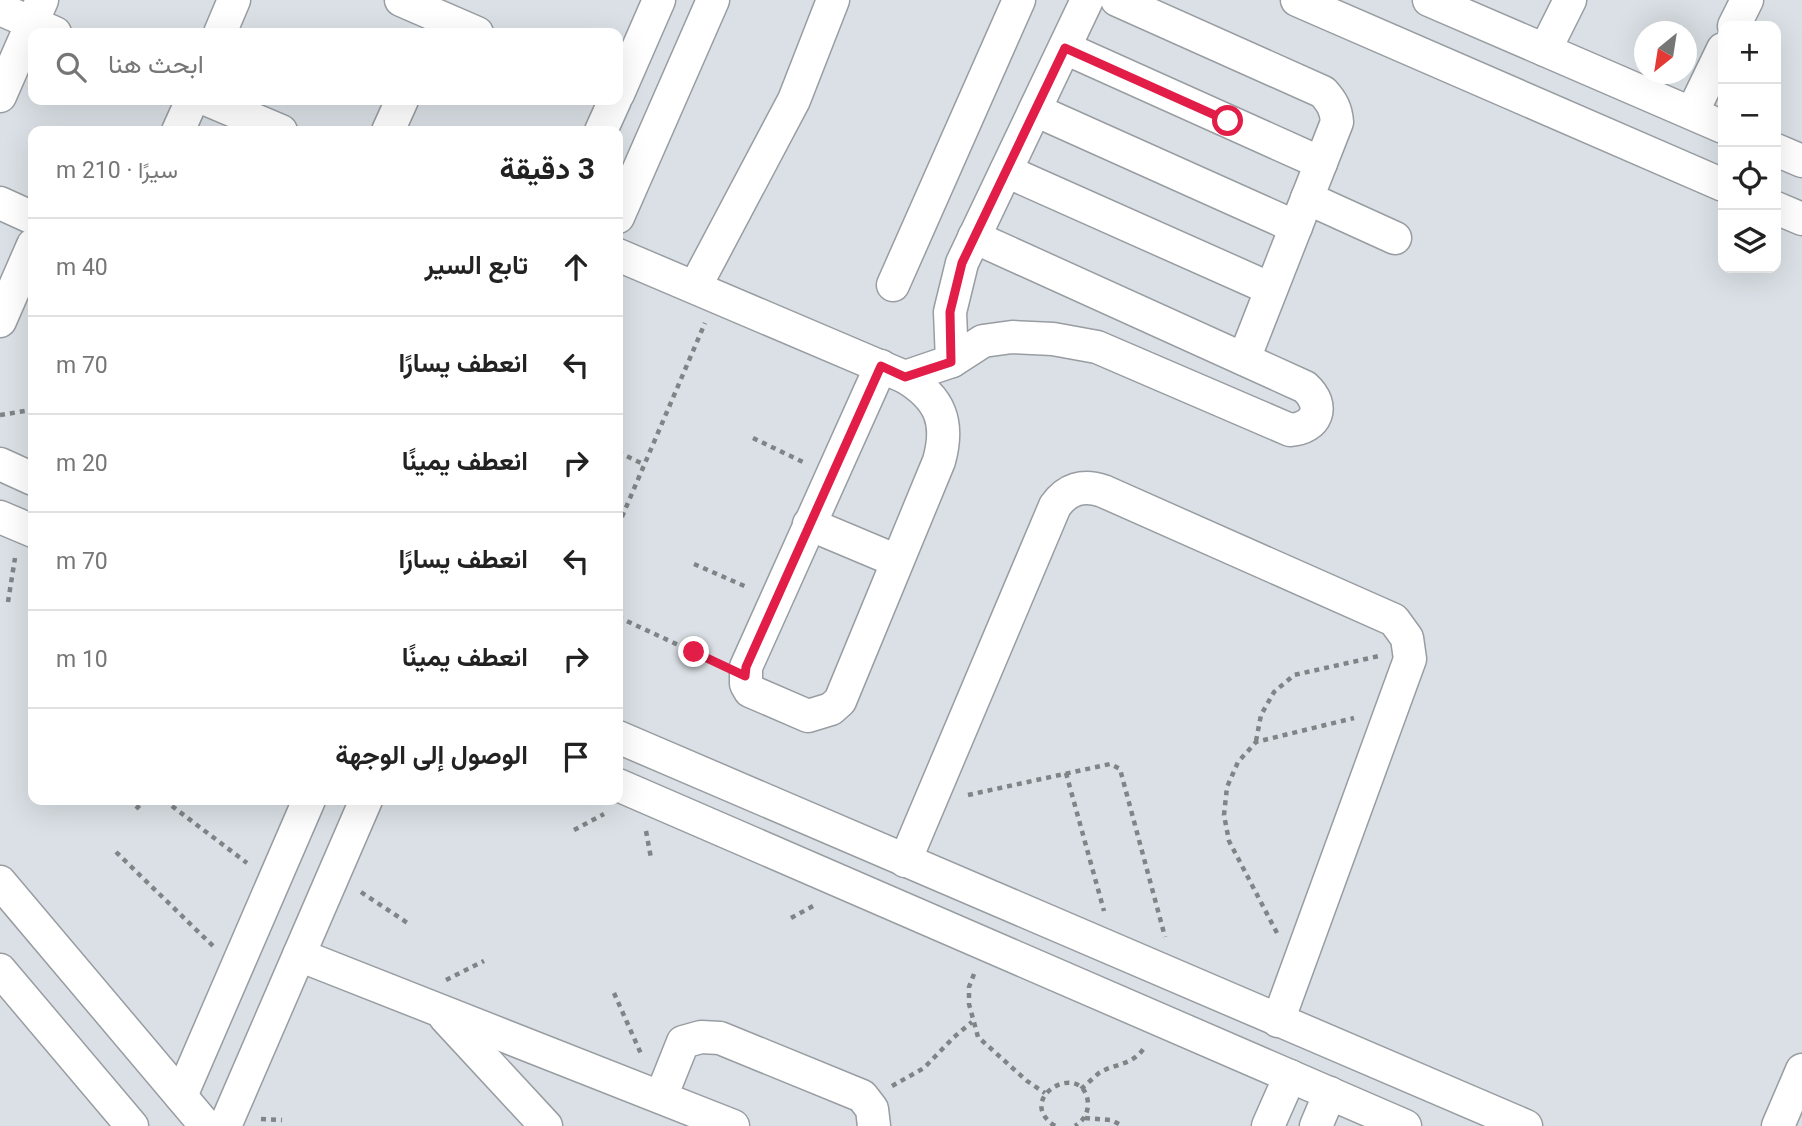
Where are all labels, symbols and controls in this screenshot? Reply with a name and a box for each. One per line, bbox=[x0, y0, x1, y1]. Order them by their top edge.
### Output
north arrow bbox=[1634, 21, 1697, 84]
map controls bbox=[1718, 21, 1781, 273]
button: + bbox=[1718, 21, 1781, 84]
search box bbox=[28, 28, 623, 105]
icon: search bbox=[52, 48, 90, 86]
text: ابحث هنا bbox=[108, 49, 204, 79]
button: − bbox=[1718, 84, 1781, 147]
route start bbox=[1212, 105, 1243, 136]
button: locate bbox=[1718, 147, 1781, 210]
text: 3 دقيقة bbox=[500, 151, 595, 186]
text: سيرًا · 210 m bbox=[56, 157, 178, 184]
button: layers bbox=[1718, 210, 1781, 273]
icon: ahead bbox=[557, 248, 595, 286]
text: تابع السير bbox=[425, 250, 528, 280]
text: 40 m bbox=[56, 254, 108, 281]
icon: left bbox=[557, 346, 595, 384]
text: انعطف يسارًا bbox=[398, 348, 528, 378]
text: 70 m bbox=[56, 352, 108, 379]
icon: right bbox=[557, 444, 595, 482]
text: انعطف يمينًا bbox=[402, 446, 528, 476]
text: 20 m bbox=[56, 450, 108, 477]
icon: left bbox=[557, 542, 595, 580]
text: انعطف يسارًا bbox=[398, 544, 528, 574]
text: 70 m bbox=[56, 548, 108, 575]
route end bbox=[678, 636, 709, 667]
icon: right bbox=[557, 640, 595, 678]
text: انعطف يمينًا bbox=[402, 642, 528, 672]
text: 10 m bbox=[56, 646, 108, 673]
icon: arrive bbox=[557, 738, 595, 776]
text: الوصول إلى الوجهة bbox=[335, 740, 528, 770]

